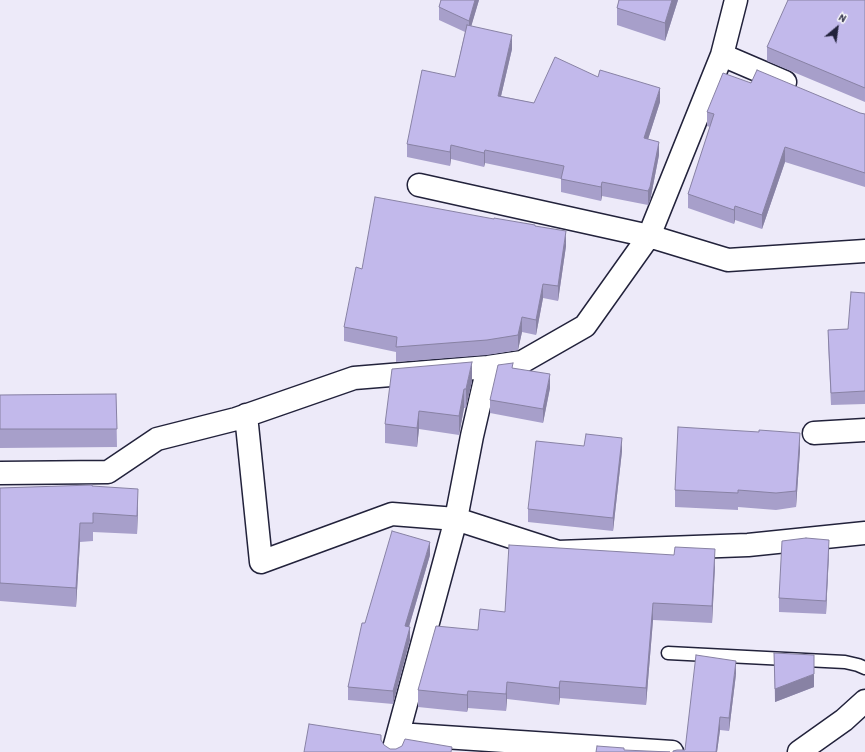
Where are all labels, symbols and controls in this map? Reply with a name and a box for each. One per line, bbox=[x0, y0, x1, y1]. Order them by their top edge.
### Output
north arrow bbox=[817, 8, 857, 48]
text: N bbox=[837, 10, 849, 25]

